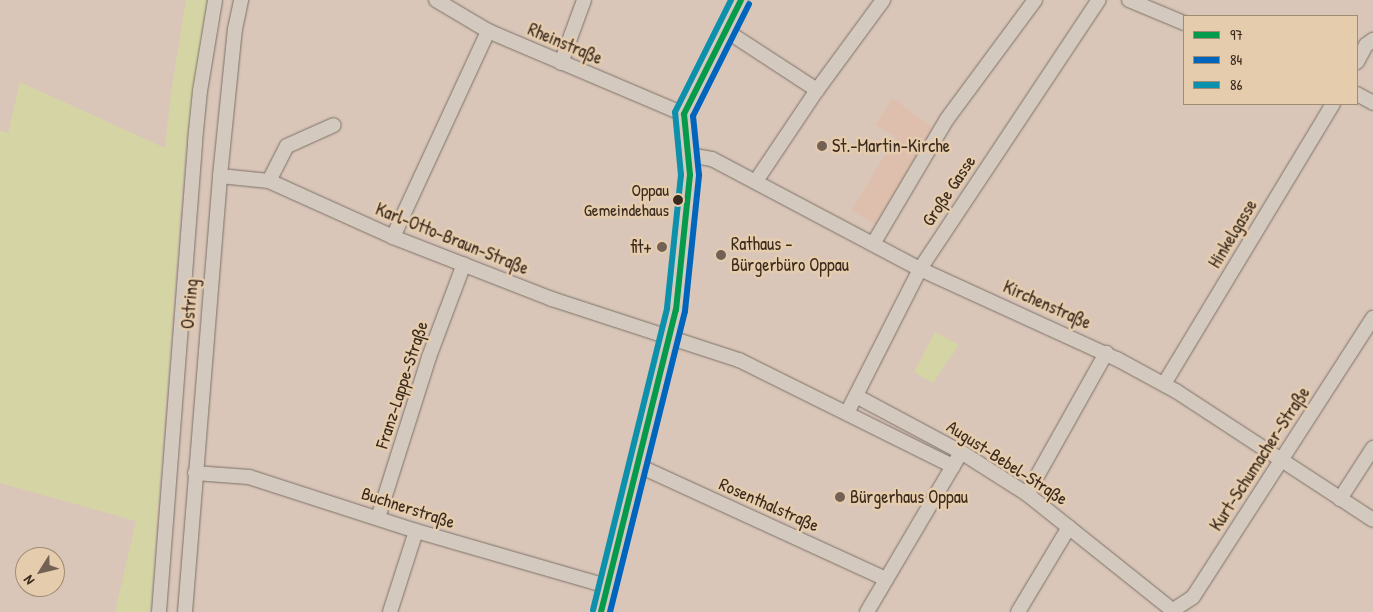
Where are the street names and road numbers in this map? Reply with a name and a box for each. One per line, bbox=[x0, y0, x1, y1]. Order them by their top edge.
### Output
street label: Rheinstraße bbox=[524, 19, 606, 69]
street label: Große Gasse bbox=[918, 152, 980, 230]
street label: Hinkelgasse bbox=[1204, 196, 1262, 272]
street label: Karl-Otto-Braun-Straße bbox=[372, 198, 532, 280]
street label: Kirchenstraße bbox=[1000, 276, 1094, 334]
street label: Ostring bbox=[177, 278, 203, 330]
street label: Franz-Lappe-Straße bbox=[371, 319, 433, 451]
street label: Kurt-Schumacher-Straße bbox=[1205, 383, 1315, 535]
street label: August-Bebel-Straße bbox=[943, 416, 1071, 510]
street label: Rosenthalstraße bbox=[716, 473, 822, 537]
street label: Buchnerstraße bbox=[359, 483, 457, 533]

